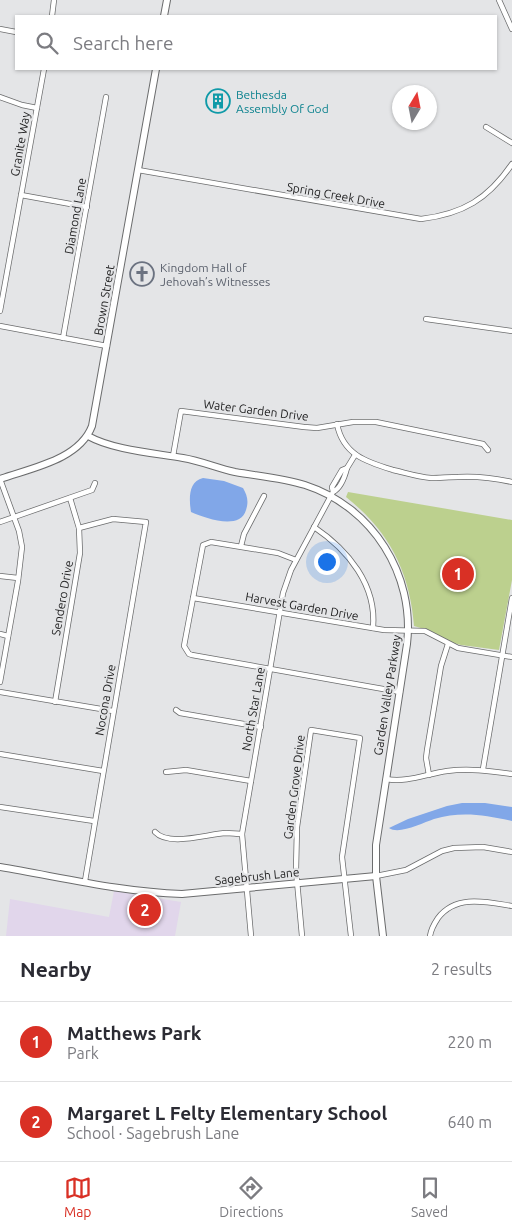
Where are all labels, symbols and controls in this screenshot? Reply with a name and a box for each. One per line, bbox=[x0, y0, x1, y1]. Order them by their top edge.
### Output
search box bbox=[15, 15, 497, 70]
icon: search bbox=[33, 29, 61, 57]
text: Search here bbox=[73, 32, 173, 54]
north arrow bbox=[392, 85, 437, 130]
building icon: Bethesda Assembly Of God bbox=[205, 88, 231, 114]
place label: Bethesda Assembly Of God bbox=[236, 88, 329, 115]
street label: Granite Way bbox=[8, 111, 32, 177]
street label: Diamond Lane bbox=[62, 177, 88, 255]
street label: Spring Creek Drive bbox=[286, 180, 386, 210]
church icon: Kingdom Hall of Jehovah’s Witnesses bbox=[129, 261, 155, 287]
place label: Kingdom Hall of Jehovah’s Witnesses bbox=[160, 261, 270, 288]
street label: Brown Street bbox=[91, 263, 117, 336]
street label: Water Garden Drive bbox=[203, 397, 309, 423]
your location bbox=[314, 549, 340, 575]
pin: 1 bbox=[442, 555, 474, 593]
street label: Sendero Drive bbox=[49, 559, 75, 637]
street label: Harvest Garden Drive bbox=[244, 590, 360, 622]
street label: Garden Valley Parkway bbox=[371, 634, 403, 756]
street label: Nocona Drive bbox=[92, 663, 118, 737]
street label: North Star Lane bbox=[239, 666, 267, 752]
street label: Garden Grove Drive bbox=[281, 734, 307, 840]
street label: Sagebrush Lane bbox=[214, 865, 300, 887]
pin: 2 bbox=[129, 891, 161, 929]
text: Nearby bbox=[20, 957, 91, 981]
text: 2 results bbox=[431, 960, 492, 978]
text: Matthews Park bbox=[67, 1022, 201, 1044]
text: 1 bbox=[31, 1033, 41, 1051]
text: 220 m bbox=[447, 1033, 492, 1051]
text: Park bbox=[67, 1044, 99, 1062]
text: Margaret L Felty Elementary School bbox=[67, 1102, 387, 1124]
text: 2 bbox=[31, 1113, 41, 1131]
text: 640 m bbox=[447, 1113, 492, 1131]
text: School · Sagebrush Lane bbox=[67, 1124, 239, 1142]
tab: Map bbox=[64, 1174, 92, 1220]
tab: Directions bbox=[219, 1174, 283, 1220]
tab: Saved bbox=[411, 1174, 448, 1220]

